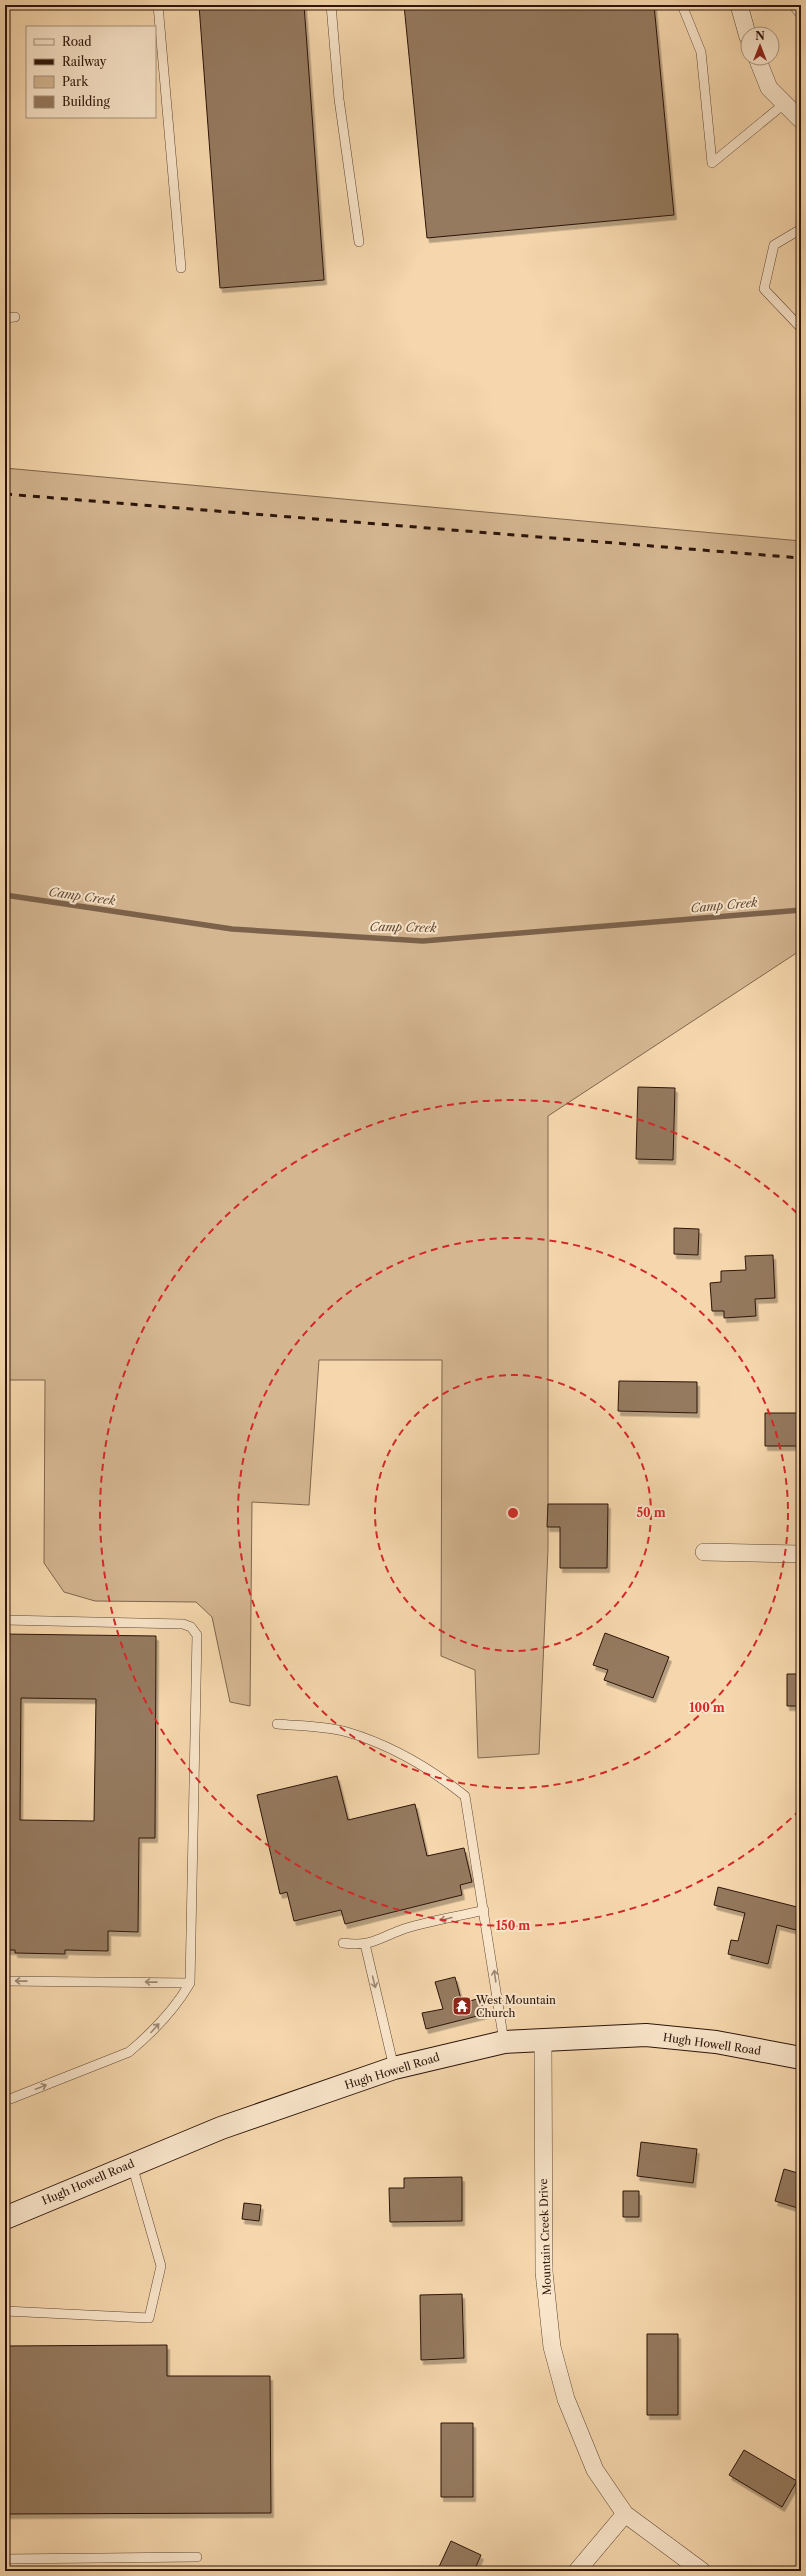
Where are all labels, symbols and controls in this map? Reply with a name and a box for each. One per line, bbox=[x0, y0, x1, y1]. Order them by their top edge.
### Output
legend bbox=[26, 26, 156, 118]
north arrow bbox=[740, 26, 780, 66]
text: N bbox=[755, 29, 765, 43]
text: Road bbox=[62, 34, 92, 49]
text: Railway bbox=[62, 54, 107, 69]
text: Park bbox=[62, 74, 89, 89]
text: Building bbox=[62, 94, 110, 109]
water label: Camp Creek bbox=[48, 884, 117, 908]
water label: Camp Creek bbox=[690, 895, 759, 915]
water label: Camp Creek bbox=[369, 919, 437, 935]
text: 50 m bbox=[636, 1505, 666, 1520]
centre of rings bbox=[506, 1506, 520, 1520]
text: 100 m bbox=[689, 1700, 725, 1715]
one-way arrow bbox=[440, 1916, 453, 1924]
text: 150 m bbox=[496, 1918, 530, 1933]
one-way arrow bbox=[491, 1970, 499, 1983]
one-way arrow bbox=[371, 1975, 379, 1988]
one-way arrow bbox=[15, 1977, 28, 1985]
one-way arrow bbox=[145, 1978, 158, 1986]
place label: West Mountain Church bbox=[475, 1993, 556, 2020]
temple icon: West Mountain Church bbox=[451, 1995, 473, 2017]
one-way arrow bbox=[150, 2023, 160, 2033]
street label: Hugh Howell Road bbox=[662, 2030, 762, 2058]
street label: Hugh Howell Road bbox=[343, 2050, 442, 2092]
one-way arrow bbox=[35, 2083, 47, 2090]
street label: Hugh Howell Road bbox=[40, 2156, 137, 2208]
street label: Mountain Creek Drive bbox=[536, 2178, 554, 2296]

